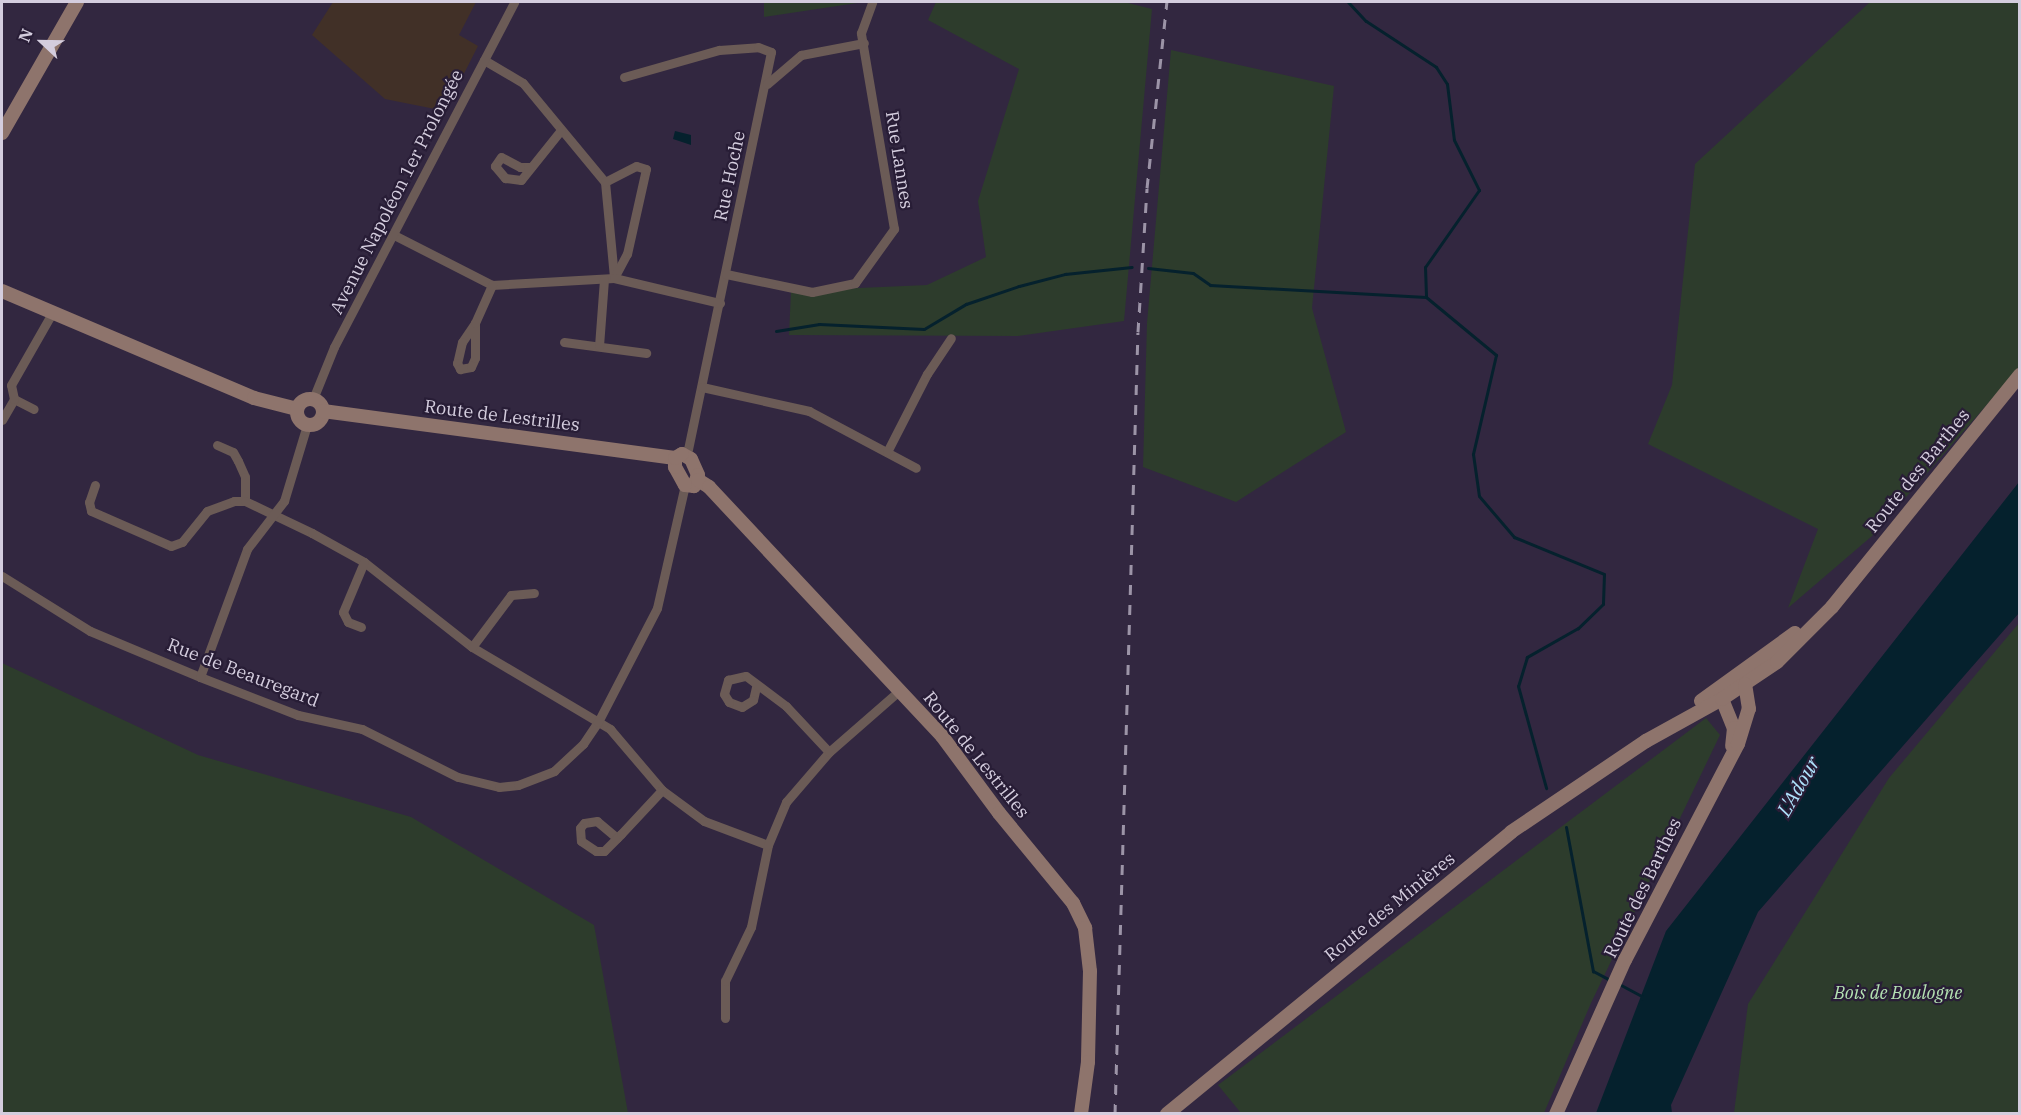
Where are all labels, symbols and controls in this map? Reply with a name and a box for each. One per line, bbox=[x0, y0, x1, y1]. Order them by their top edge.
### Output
north arrow bbox=[12, 12, 72, 72]
text: N bbox=[14, 26, 37, 45]
street label: Avenue Napoléon 1er Prolongée bbox=[326, 66, 468, 318]
street label: Rue Lannes bbox=[881, 109, 917, 211]
street label: Rue Hoche bbox=[710, 129, 750, 223]
street label: Route de Lestrilles bbox=[423, 396, 581, 436]
street label: Route des Barthes bbox=[1861, 405, 1975, 537]
street label: Rue de Beauregard bbox=[164, 634, 322, 712]
street label: Route de Lestrilles bbox=[918, 687, 1034, 823]
water label: L'Adour bbox=[1771, 752, 1825, 820]
street label: Route des Barthes bbox=[1600, 815, 1686, 961]
street label: Route des Minières bbox=[1320, 848, 1460, 966]
park label: Bois de Boulogne bbox=[1834, 982, 1962, 1004]

